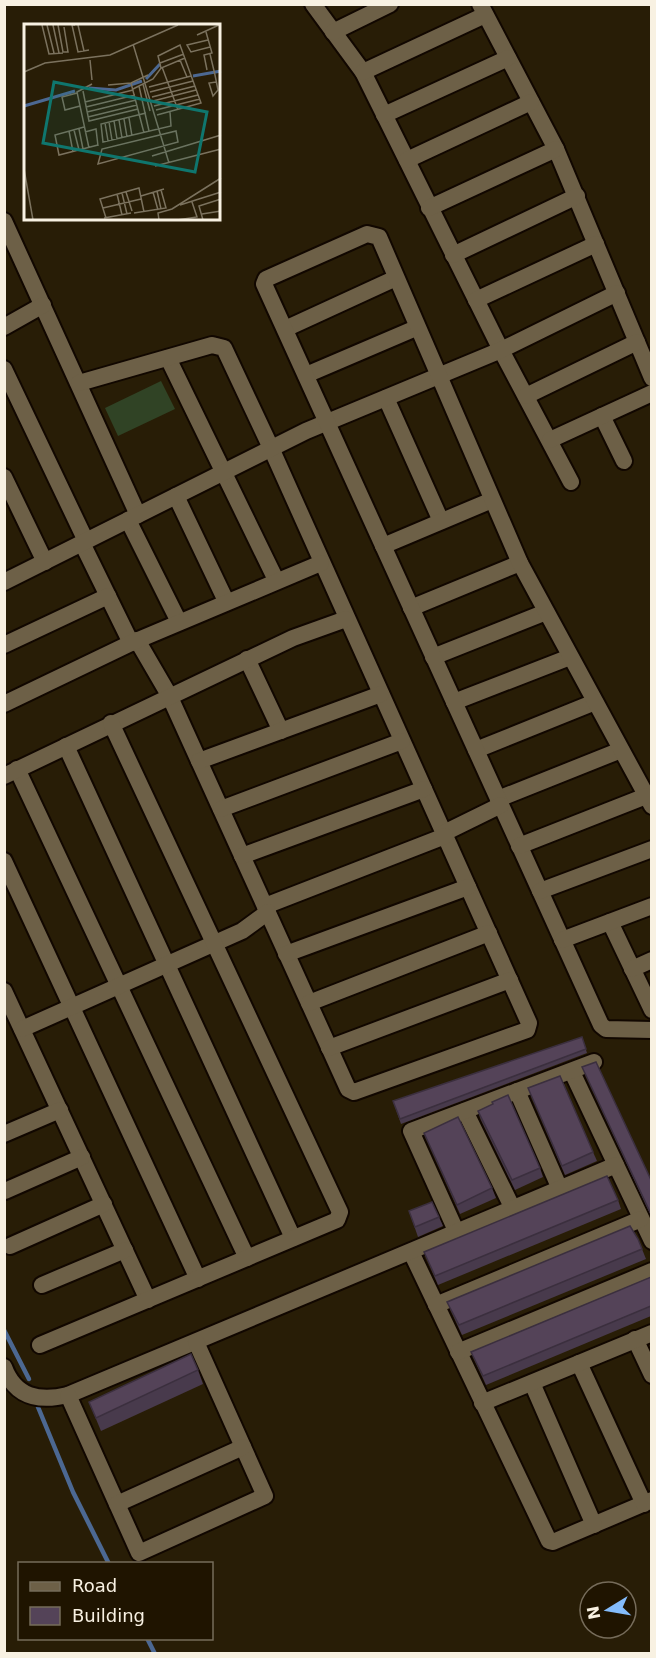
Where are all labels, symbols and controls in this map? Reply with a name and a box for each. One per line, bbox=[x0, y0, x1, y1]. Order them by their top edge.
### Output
inset map bbox=[24, 24, 220, 220]
legend bbox=[18, 1562, 213, 1640]
text: Road bbox=[72, 1575, 117, 1596]
north arrow bbox=[578, 1580, 638, 1640]
text: N bbox=[583, 1604, 604, 1621]
text: Building bbox=[72, 1605, 145, 1626]

